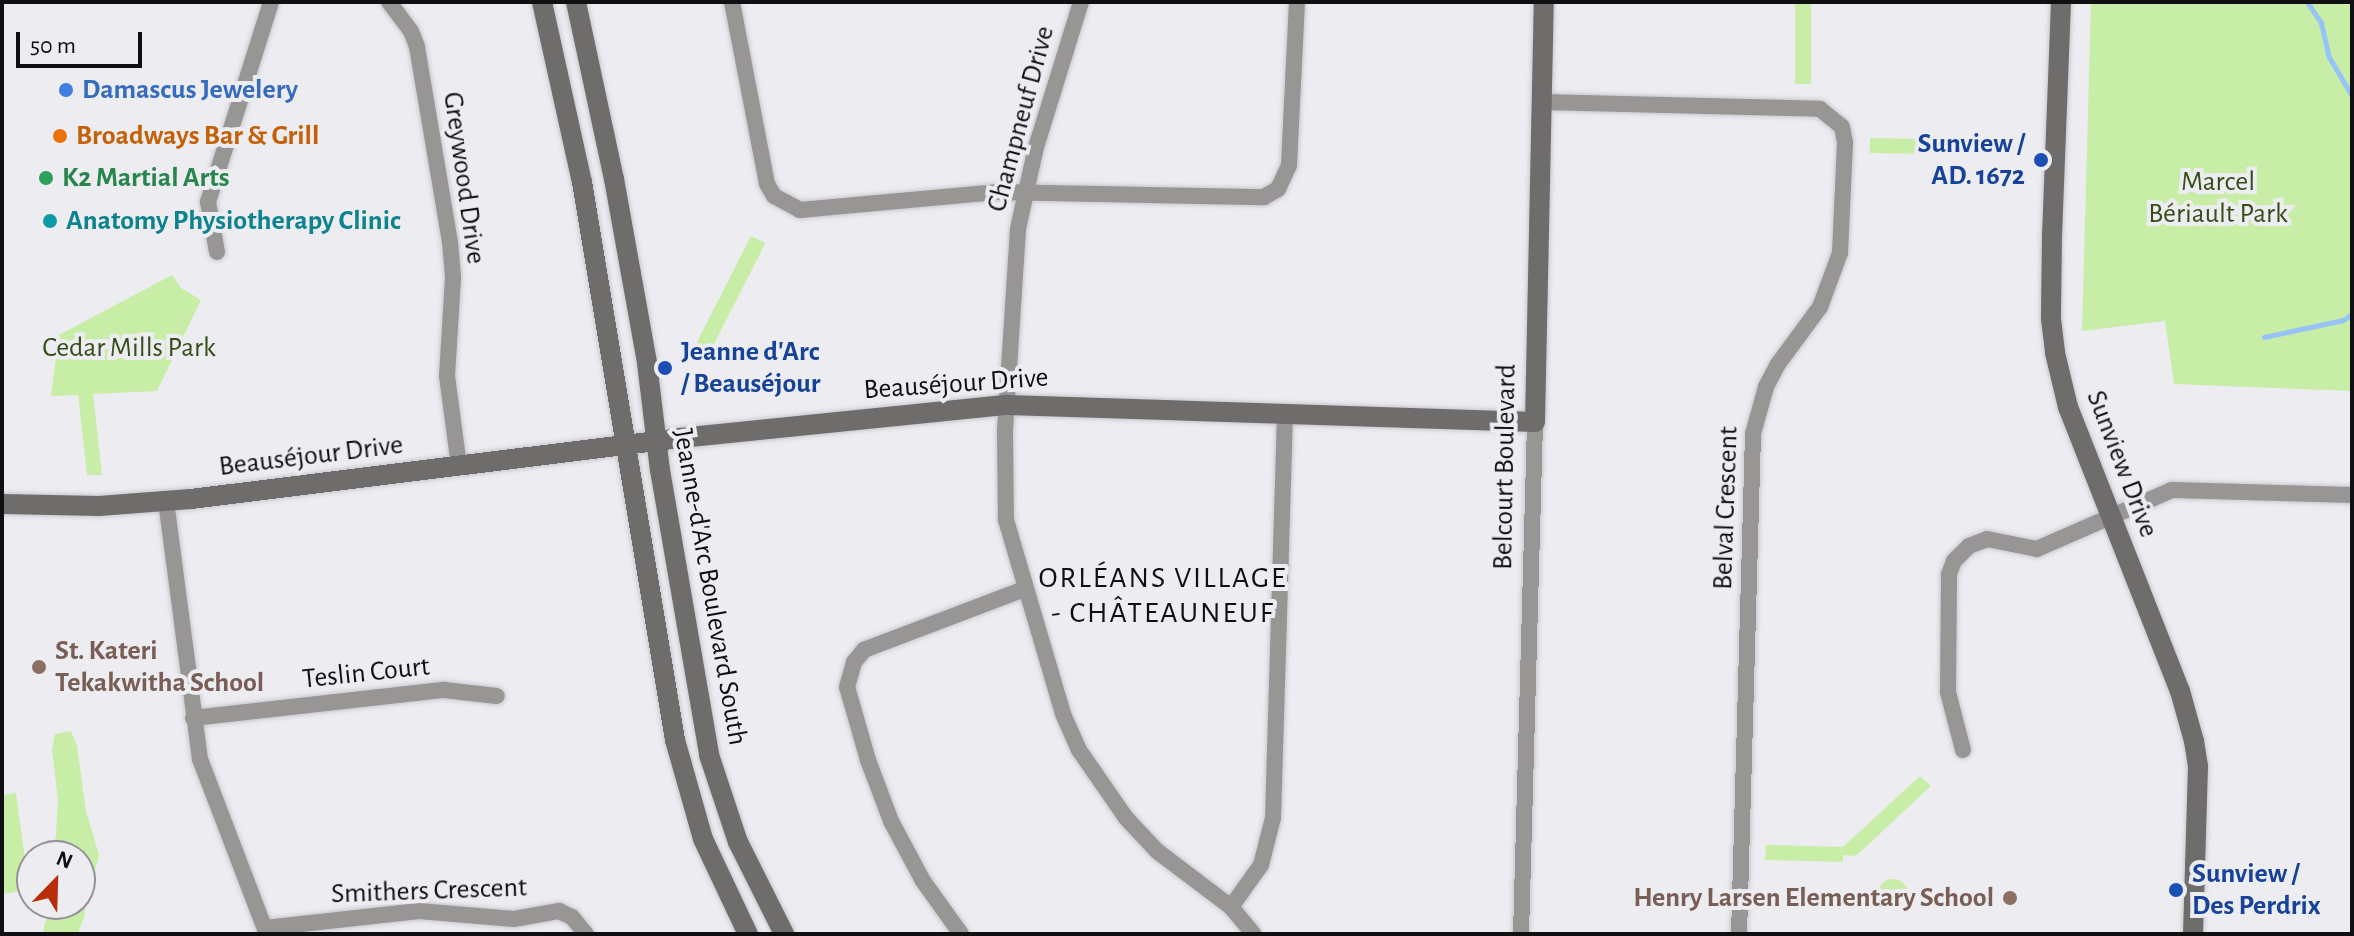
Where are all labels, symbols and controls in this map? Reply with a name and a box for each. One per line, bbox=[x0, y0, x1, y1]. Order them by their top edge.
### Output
scale bar bbox=[20, 16, 146, 66]
street label: Champneuf Drive bbox=[980, 22, 1062, 216]
text: 50 m bbox=[30, 34, 76, 58]
place label: Damascus Jewelery bbox=[82, 73, 298, 107]
marker: Damascus Jewelery bbox=[57, 81, 75, 99]
street label: Greywood Drive bbox=[435, 90, 493, 266]
place label: Broadways Bar & Grill bbox=[76, 119, 319, 153]
marker: Broadways Bar & Grill bbox=[51, 127, 69, 145]
place label: Sunview / AD. 1672 bbox=[1918, 127, 2025, 193]
marker: Sunview / AD. 1672 bbox=[2032, 151, 2050, 169]
place label: K2 Martial Arts bbox=[62, 161, 229, 195]
park label: Marcel Bériault Park bbox=[2148, 165, 2288, 231]
marker: K2 Martial Arts bbox=[37, 169, 55, 187]
place label: Anatomy Physiotherapy Clinic bbox=[66, 204, 401, 238]
marker: Anatomy Physiotherapy Clinic bbox=[41, 212, 59, 230]
park label: Cedar Mills Park bbox=[42, 331, 216, 365]
place label: Jeanne d'Arc / Beauséjour bbox=[681, 335, 820, 401]
marker: Jeanne d'Arc / Beauséjour bbox=[656, 359, 674, 377]
street label: Beauséjour Drive bbox=[862, 361, 1050, 407]
street label: Belcourt Boulevard bbox=[1486, 364, 1524, 570]
street label: Sunview Drive bbox=[2079, 386, 2165, 542]
street label: Jeanne-d'Arc Boulevard South bbox=[666, 426, 754, 748]
street label: Belval Crescent bbox=[1706, 426, 1746, 590]
street label: Beauséjour Drive bbox=[217, 428, 405, 484]
district label: ORLÉANS VILLAGE - CHÂTEAUNEUF bbox=[1039, 560, 1287, 630]
place label: St. Kateri Tekakwitha School bbox=[55, 634, 264, 700]
street label: Teslin Court bbox=[301, 650, 431, 696]
marker: St. Kateri Tekakwitha School bbox=[30, 658, 48, 676]
north arrow bbox=[16, 840, 96, 920]
text: N bbox=[53, 847, 76, 873]
place label: Sunview / Des Perdrix bbox=[2192, 857, 2321, 923]
street label: Smithers Crescent bbox=[331, 871, 527, 911]
place label: Henry Larsen Elementary School bbox=[1633, 881, 1994, 915]
marker: Sunview / Des Perdrix bbox=[2167, 881, 2185, 899]
marker: Henry Larsen Elementary School bbox=[2001, 889, 2019, 907]

